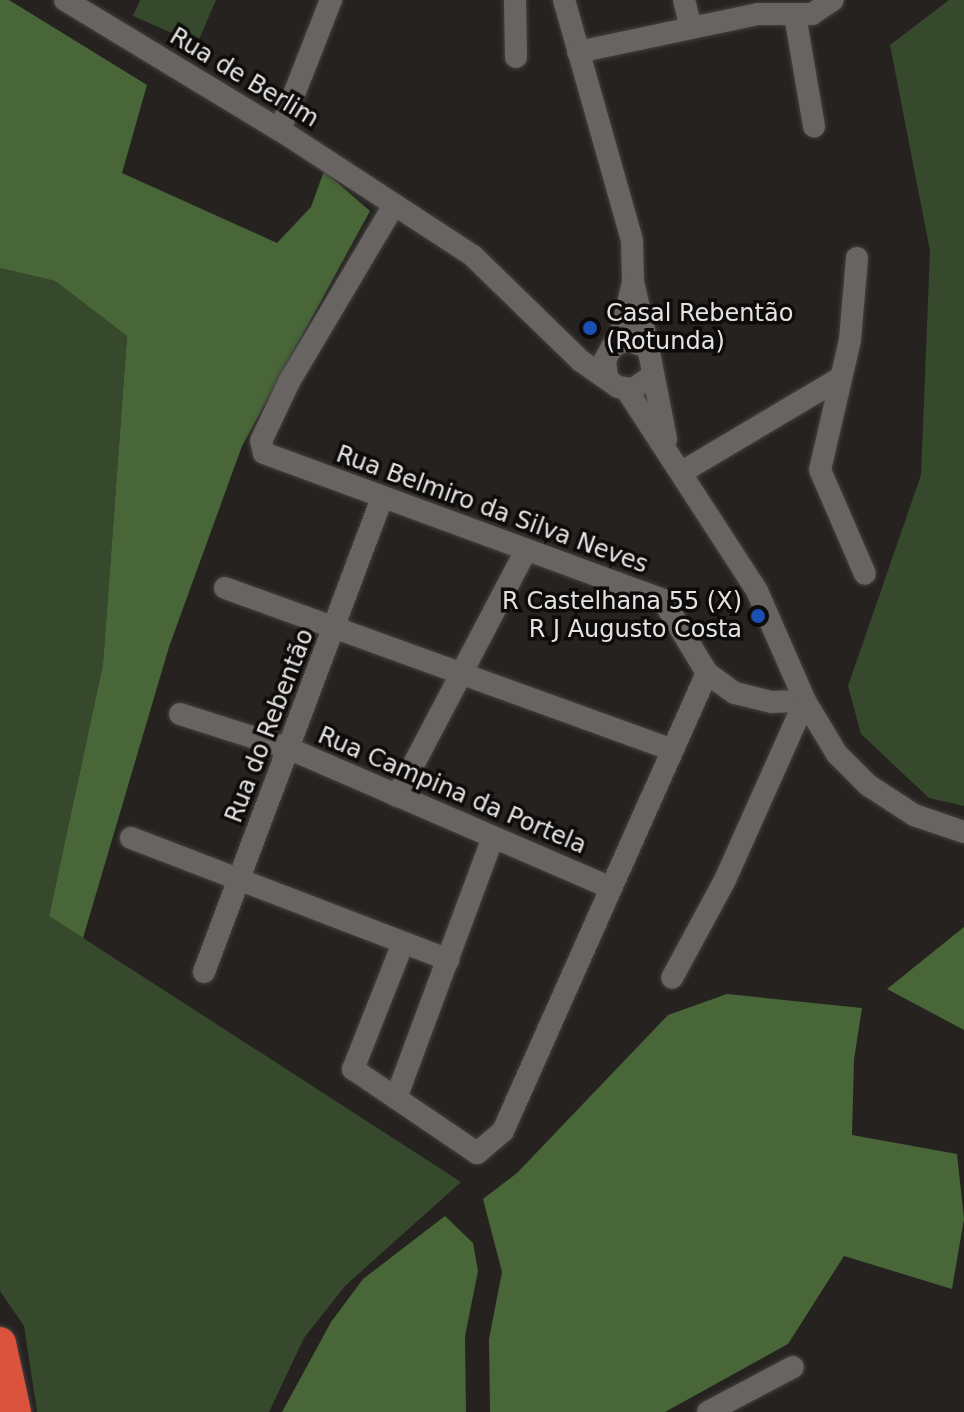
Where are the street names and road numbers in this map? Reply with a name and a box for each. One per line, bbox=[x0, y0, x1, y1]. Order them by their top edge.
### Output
street label: Rua de Berlim bbox=[164, 22, 324, 134]
street label: Rua Belmiro da Silva Neves bbox=[332, 440, 652, 580]
street label: Rua do Rebentão bbox=[220, 625, 320, 827]
street label: Rua Campina da Portela bbox=[313, 721, 591, 861]

